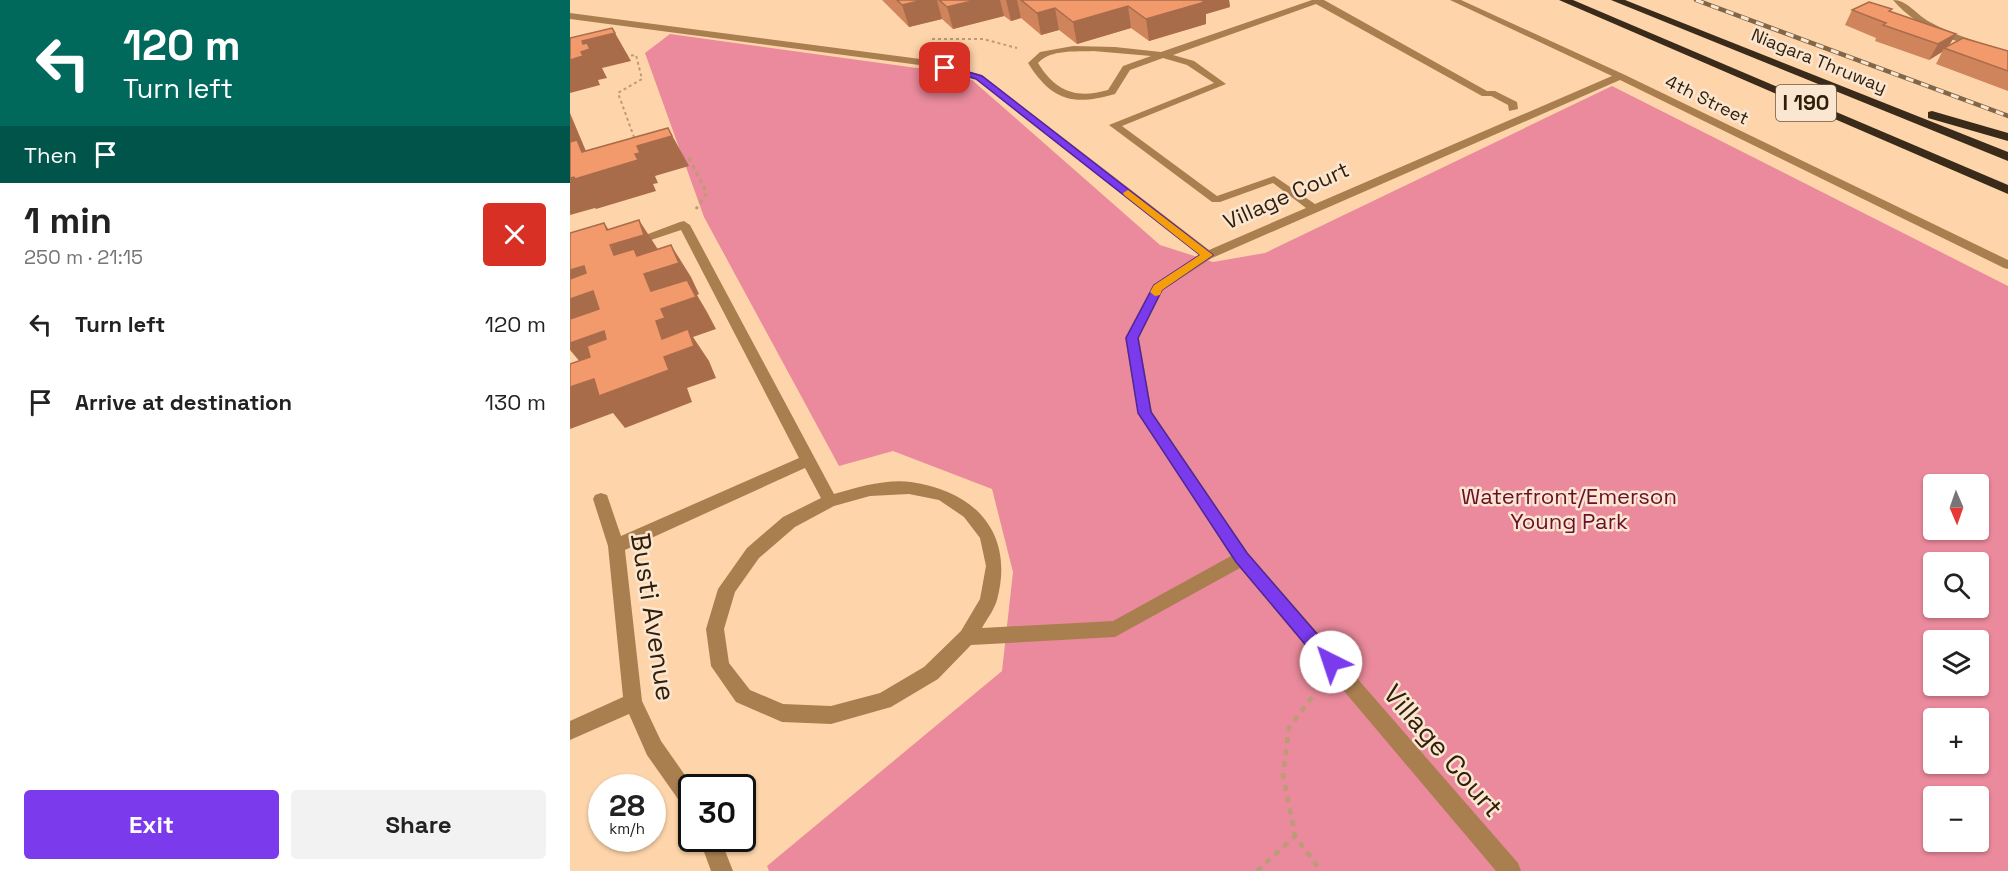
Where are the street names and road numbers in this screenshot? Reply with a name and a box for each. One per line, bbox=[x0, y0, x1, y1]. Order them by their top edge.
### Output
street label: Niagara Thruway bbox=[1748, 23, 1890, 98]
street label: 4th Street bbox=[1662, 69, 1753, 130]
road number: I 190 bbox=[1776, 85, 1836, 121]
street label: Village Court bbox=[1219, 155, 1353, 235]
street label: Busti Avenue bbox=[623, 531, 684, 703]
street label: Village Court bbox=[1376, 677, 1511, 824]

